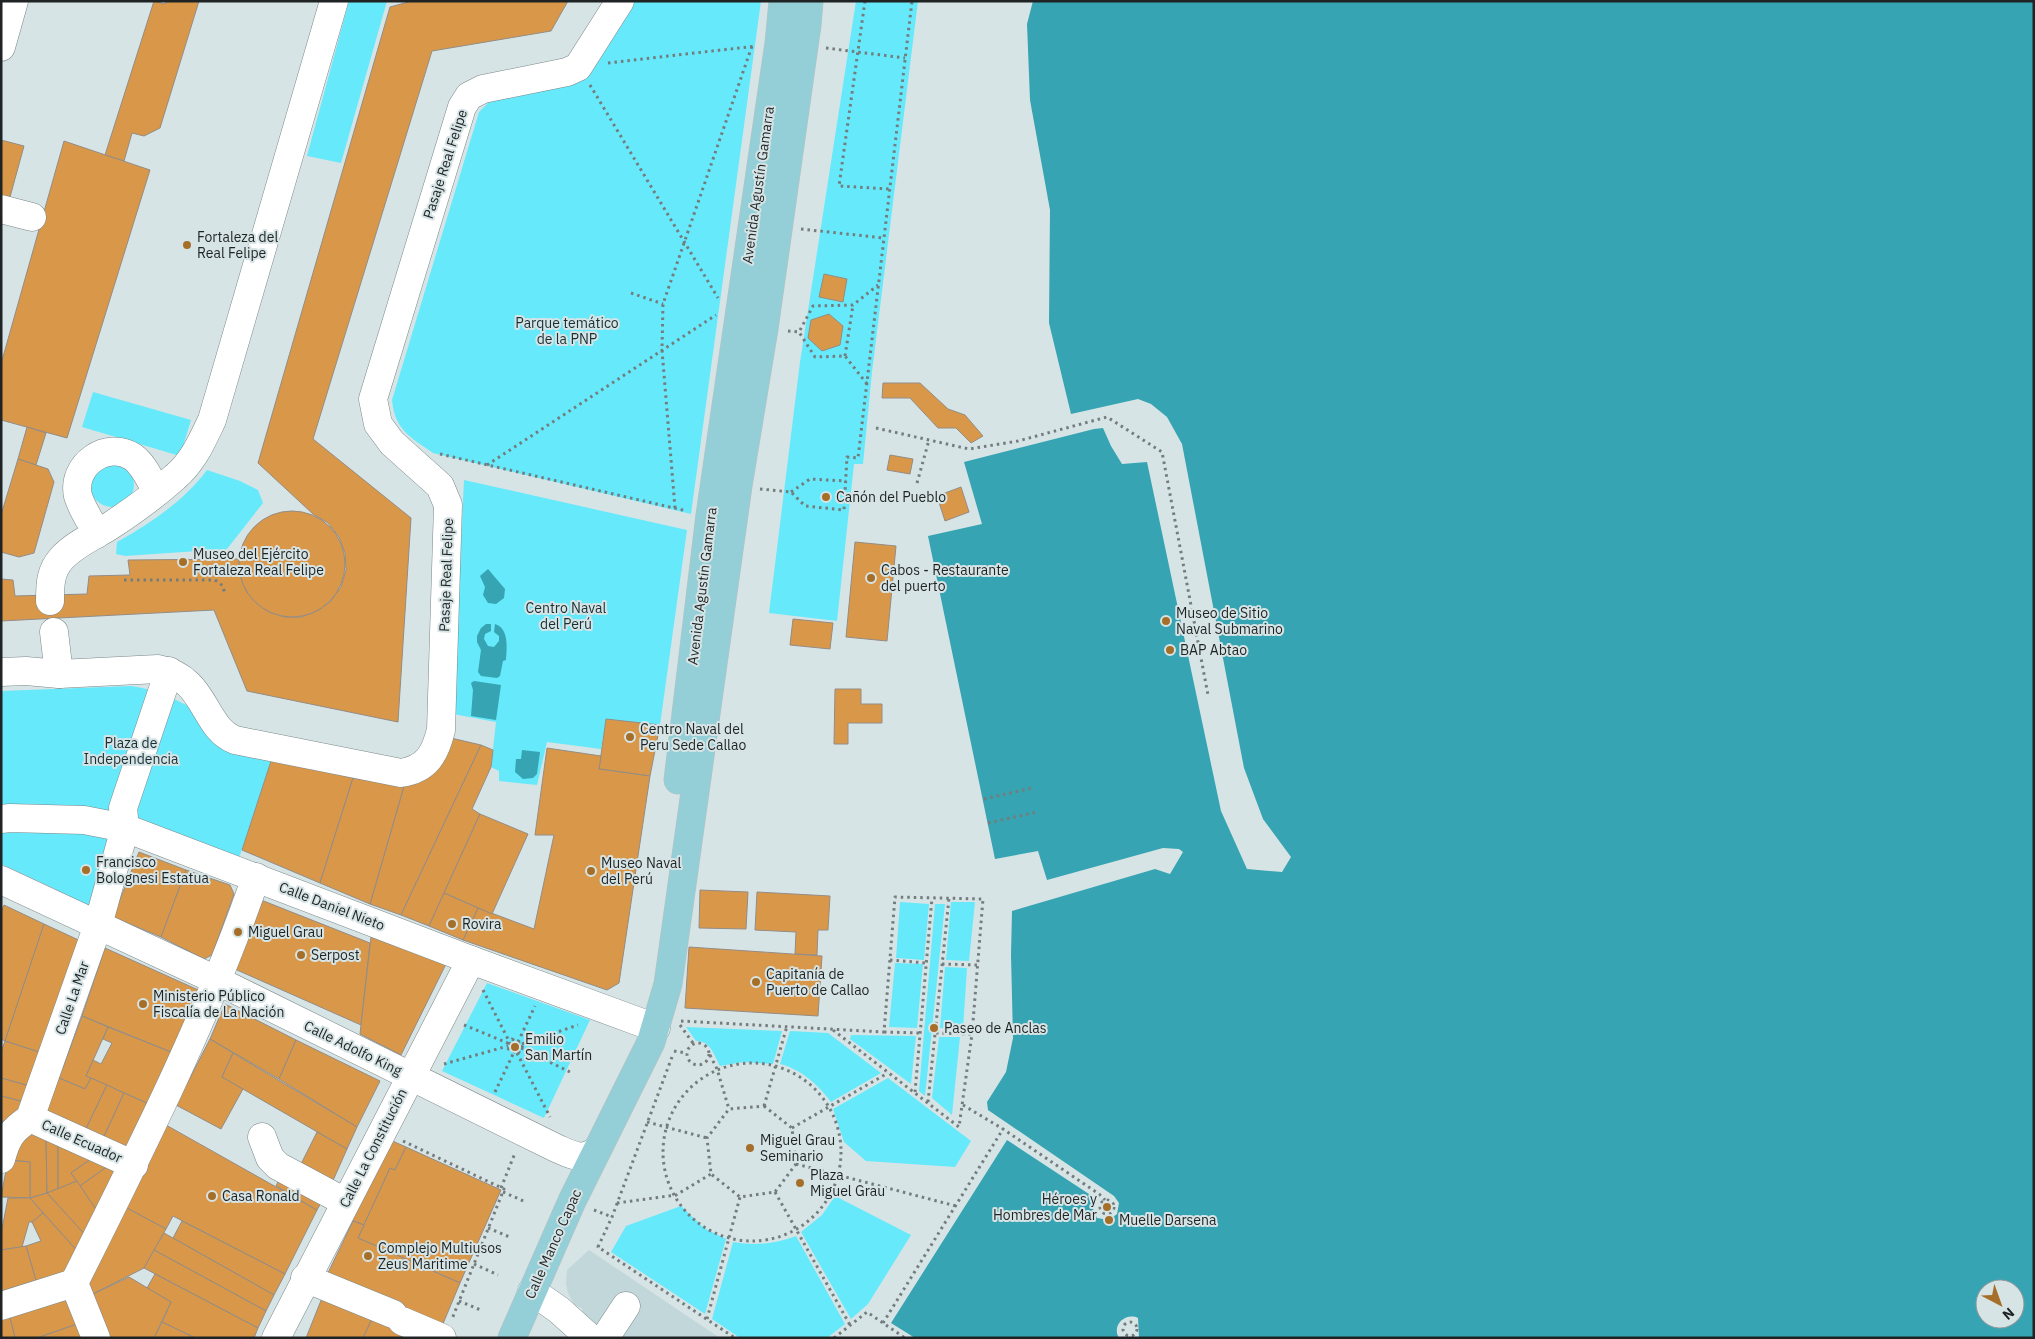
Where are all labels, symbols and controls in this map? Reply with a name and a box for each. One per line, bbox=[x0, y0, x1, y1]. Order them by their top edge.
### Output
street label: Avenida Agustín Gamarra bbox=[738, 105, 778, 265]
street label: Pasaje Real Felipe bbox=[419, 107, 471, 221]
place label: Fortaleza del Real Felipe bbox=[197, 228, 278, 262]
marker: Fortaleza del Real Felipe bbox=[181, 239, 193, 251]
park label: Parque temático de la PNP bbox=[515, 314, 619, 348]
place label: Cañón del Pueblo bbox=[836, 488, 946, 506]
marker: Cañón del Pueblo bbox=[820, 491, 832, 503]
street label: Avenida Agustín Gamarra bbox=[683, 506, 721, 666]
street label: Pasaje Real Felipe bbox=[435, 517, 457, 632]
place label: Museo del Ejército Fortaleza Real Felipe bbox=[193, 545, 324, 579]
marker: Museo del Ejército Fortaleza Real Felipe bbox=[177, 556, 189, 568]
place label: Cabos - Restaurante del puerto bbox=[881, 561, 1009, 595]
marker: Cabos - Restaurante del puerto bbox=[865, 572, 877, 584]
park label: Centro Naval del Perú bbox=[526, 599, 607, 633]
place label: Museo de Sitio Naval Submarino bbox=[1176, 604, 1283, 638]
marker: Museo de Sitio Naval Submarino bbox=[1160, 615, 1172, 627]
place label: BAP Abtao bbox=[1180, 641, 1247, 659]
marker: BAP Abtao bbox=[1164, 644, 1176, 656]
place label: Centro Naval del Peru Sede Callao bbox=[640, 720, 746, 754]
marker: Centro Naval del Peru Sede Callao bbox=[624, 731, 636, 743]
park label: Plaza de Independencia bbox=[84, 734, 179, 768]
place label: Francisco Bolognesi Estatua bbox=[96, 853, 209, 887]
place label: Museo Naval del Perú bbox=[601, 854, 681, 888]
marker: Francisco Bolognesi Estatua bbox=[80, 864, 92, 876]
marker: Museo Naval del Perú bbox=[585, 865, 597, 877]
street label: Calle Daniel Nieto bbox=[277, 878, 387, 934]
place label: Rovira bbox=[462, 915, 502, 933]
marker: Rovira bbox=[446, 918, 458, 930]
place label: Miguel Grau bbox=[248, 923, 323, 941]
marker: Miguel Grau bbox=[232, 926, 244, 938]
place label: Serpost bbox=[311, 946, 360, 964]
marker: Serpost bbox=[295, 949, 307, 961]
street label: Calle La Mar bbox=[51, 959, 93, 1037]
place label: Capitanía de Puerto de Callao bbox=[766, 965, 870, 999]
marker: Capitanía de Puerto de Callao bbox=[750, 976, 762, 988]
place label: Ministerio Público Fiscalía de La Nación bbox=[153, 987, 284, 1021]
marker: Ministerio Público Fiscalía de La Nación bbox=[137, 998, 149, 1010]
street label: Calle Adolfo King bbox=[301, 1017, 405, 1080]
place label: Paseo de Anclas bbox=[944, 1019, 1047, 1037]
marker: Paseo de Anclas bbox=[928, 1022, 940, 1034]
place label: Emilio San Martín bbox=[525, 1030, 592, 1064]
marker: Emilio San Martín bbox=[509, 1041, 521, 1053]
street label: Calle La Constitución bbox=[335, 1085, 411, 1211]
street label: Calle Ecuador bbox=[39, 1115, 125, 1167]
place label: Miguel Grau Seminario bbox=[760, 1131, 835, 1165]
marker: Miguel Grau Seminario bbox=[744, 1142, 756, 1154]
place label: Plaza Miguel Grau bbox=[810, 1166, 885, 1200]
marker: Plaza Miguel Grau bbox=[794, 1177, 806, 1189]
street label: Calle Manco Capac bbox=[521, 1186, 585, 1302]
place label: Casa Ronald bbox=[222, 1187, 300, 1205]
marker: Casa Ronald bbox=[206, 1190, 218, 1202]
place label: Héroes y Hombres de Mar bbox=[993, 1190, 1097, 1224]
marker: Héroes y Hombres de Mar bbox=[1101, 1201, 1113, 1213]
place label: Muelle Darsena bbox=[1119, 1211, 1217, 1229]
marker: Muelle Darsena bbox=[1103, 1214, 1115, 1226]
place label: Complejo Multiusos Zeus Maritime bbox=[378, 1239, 502, 1273]
marker: Complejo Multiusos Zeus Maritime bbox=[362, 1250, 374, 1262]
north arrow bbox=[1975, 1279, 2025, 1329]
text: N bbox=[1999, 1304, 2018, 1324]

